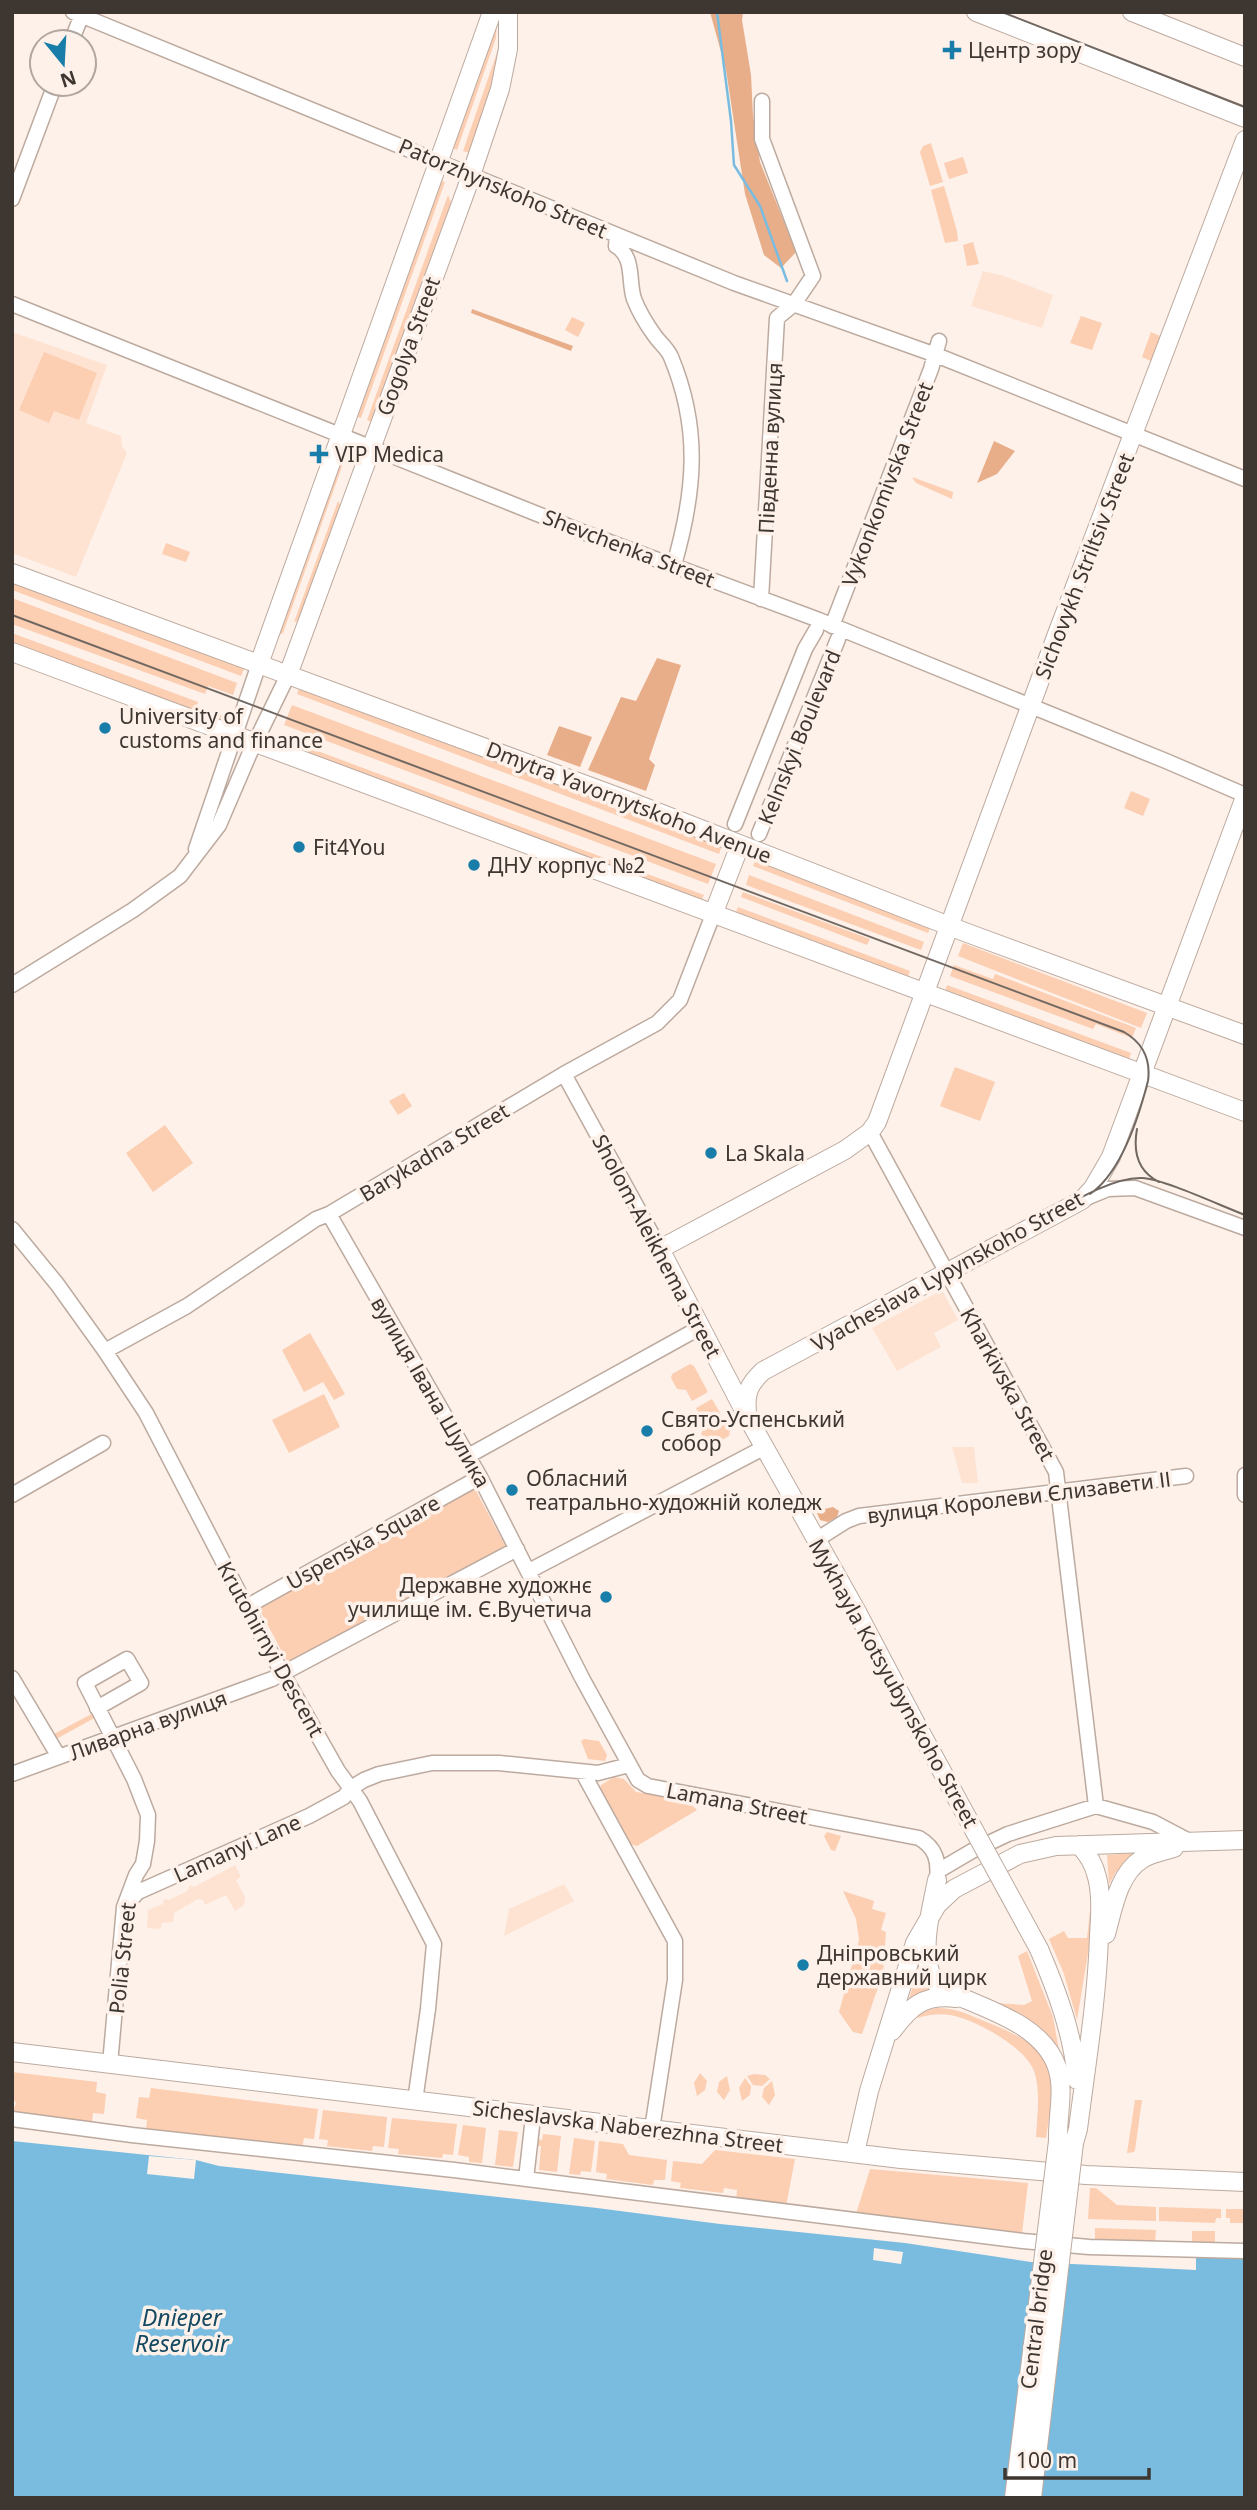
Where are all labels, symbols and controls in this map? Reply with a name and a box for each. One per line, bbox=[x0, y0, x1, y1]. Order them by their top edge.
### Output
north arrow bbox=[28, 28, 98, 98]
place label: Центр зору bbox=[968, 36, 1082, 64]
marker: Центр зору bbox=[942, 40, 962, 60]
text: N bbox=[57, 64, 80, 94]
street label: Patorzhynskoho Street bbox=[395, 131, 612, 245]
street label: Gogolya Street bbox=[370, 272, 446, 419]
street label: Південна вулиця bbox=[752, 362, 788, 534]
street label: Vykonkomivska Street bbox=[835, 377, 939, 590]
place label: VIP Medica bbox=[335, 440, 444, 468]
marker: VIP Medica bbox=[309, 444, 329, 464]
street label: Sichovykh Striltsiv Street bbox=[1028, 449, 1140, 683]
street label: Shevchenka Street bbox=[539, 502, 719, 594]
street label: Kelnskyi Boulevard bbox=[751, 646, 847, 828]
place label: University of customs and finance bbox=[119, 702, 323, 754]
marker: University of customs and finance bbox=[97, 720, 113, 736]
street label: Dmytra Yavornytskoho Avenue bbox=[482, 735, 776, 869]
place label: Fit4You bbox=[313, 833, 385, 861]
marker: Fit4You bbox=[291, 839, 307, 855]
place label: ДНУ корпус №2 bbox=[488, 851, 645, 879]
marker: ДНУ корпус №2 bbox=[466, 857, 482, 873]
street label: Barykadna Street bbox=[354, 1096, 514, 1208]
street label: Sholom-Aleikhema Street bbox=[586, 1129, 728, 1363]
place label: La Skala bbox=[725, 1139, 805, 1167]
marker: La Skala bbox=[703, 1145, 719, 1161]
street label: Vyacheslava Lypynskoho Street bbox=[806, 1184, 1088, 1358]
street label: вулиця Івана Шулика bbox=[365, 1292, 497, 1492]
street label: Kharkivska Street bbox=[954, 1302, 1062, 1466]
place label: Свято-Успенський собор bbox=[661, 1405, 845, 1457]
marker: Свято-Успенський собор bbox=[639, 1423, 655, 1439]
place label: Обласний театрально-художній коледж bbox=[526, 1464, 822, 1516]
street label: вулиця Королеви Єлизавети ІІ bbox=[866, 1464, 1172, 1530]
marker: Обласний театрально-художній коледж bbox=[504, 1482, 520, 1498]
street label: Uspenska Square bbox=[281, 1488, 445, 1596]
street label: Mykhayla Kotsyubynskoho Street bbox=[803, 1534, 985, 1833]
street label: Krutohirnyi Descent bbox=[211, 1556, 331, 1742]
place label: Державне художнє училище ім. Є.Вучетича bbox=[348, 1571, 592, 1623]
marker: Державне художнє училище ім. Є.Вучетича bbox=[598, 1589, 614, 1605]
street label: Ливарна вулиця bbox=[65, 1684, 231, 1766]
street label: Lamana Street bbox=[664, 1776, 810, 1830]
street label: Lamanyi Lane bbox=[169, 1807, 305, 1889]
street label: Polia Street bbox=[102, 1900, 142, 2015]
place label: Дніпровський державний цирк bbox=[817, 1939, 987, 1991]
marker: Дніпровський державний цирк bbox=[795, 1957, 811, 1973]
street label: Sicheslavska Naberezhna Street bbox=[471, 2093, 785, 2159]
street label: Central bridge bbox=[1013, 2247, 1059, 2391]
water label: Dnieper Reservoir bbox=[135, 2301, 230, 2359]
scale bar bbox=[1005, 2436, 1148, 2480]
text: 100 m bbox=[1016, 2446, 1077, 2474]

